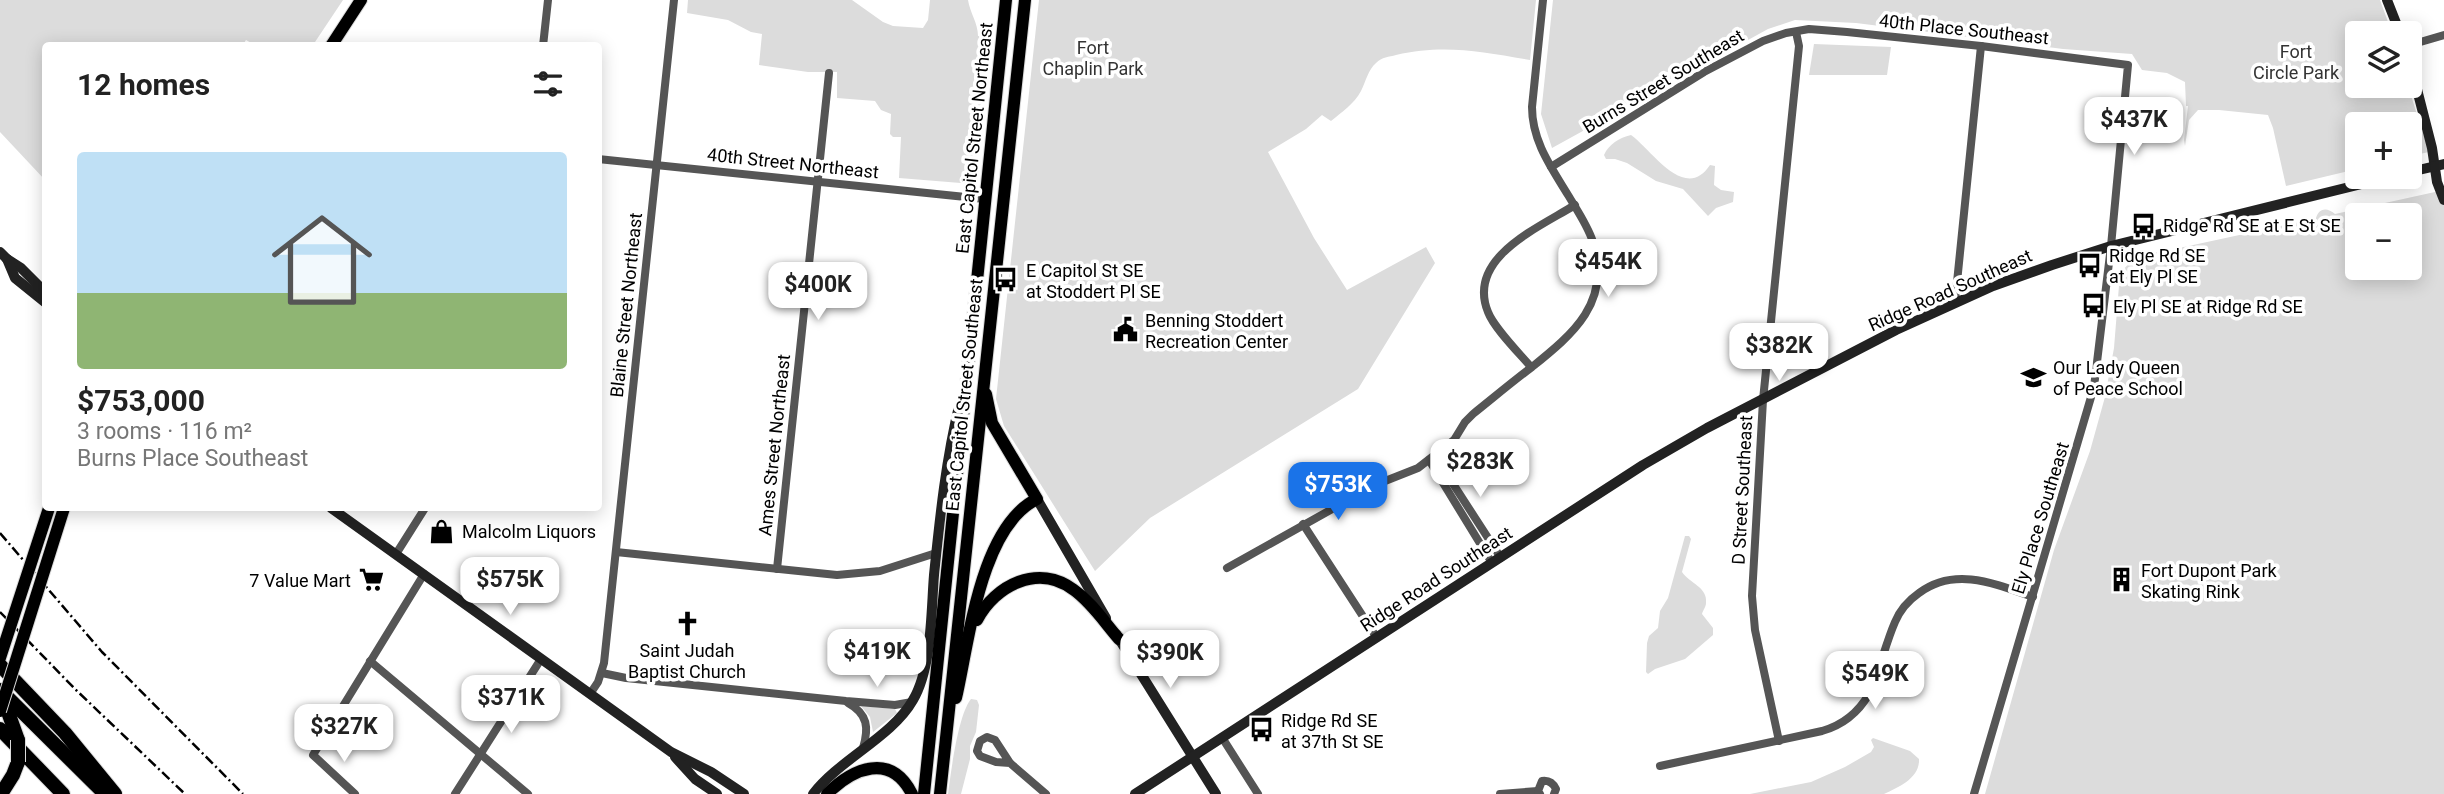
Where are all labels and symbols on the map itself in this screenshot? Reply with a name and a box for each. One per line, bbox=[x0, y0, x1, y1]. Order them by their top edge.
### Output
street label: 40th Place Southeast bbox=[1878, 10, 2050, 48]
street label: East Capitol Street Northeast bbox=[951, 21, 997, 255]
street label: Burns Street Southeast bbox=[1579, 25, 1747, 137]
park label: Fort Chaplin Park bbox=[1043, 37, 1144, 79]
park label: Fort Circle Park bbox=[2253, 41, 2340, 83]
pin: $437K bbox=[2085, 97, 2183, 157]
street label: 40th Street Northeast bbox=[706, 144, 880, 182]
street label: Blaine Street Northeast bbox=[606, 211, 646, 398]
bus stop icon: Ridge Rd SE at E St SE bbox=[2129, 211, 2157, 239]
place label: Ridge Rd SE at E St SE bbox=[2163, 215, 2341, 236]
pin: $454K bbox=[1559, 240, 1657, 299]
street label: Ridge Road Southeast bbox=[1865, 244, 2035, 336]
place label: Ridge Rd SE at Ely Pl SE bbox=[2109, 245, 2205, 287]
bus stop icon: Ridge Rd SE at Ely Pl SE bbox=[2075, 251, 2103, 279]
place label: E Capitol St SE at Stoddert Pl SE bbox=[1026, 260, 1161, 302]
pin: $400K bbox=[769, 262, 867, 322]
bus stop icon: E Capitol St SE at Stoddert Pl SE bbox=[992, 266, 1020, 294]
street label: East Capitol Street Southeast bbox=[941, 278, 987, 512]
bus stop icon: Ely Pl SE at Ridge Rd SE bbox=[2079, 292, 2107, 320]
place label: Ely Pl SE at Ridge Rd SE bbox=[2113, 296, 2303, 317]
place label: Benning Stoddert Recreation Center bbox=[1145, 310, 1288, 352]
public building icon: Benning Stoddert Recreation Center bbox=[1111, 316, 1139, 344]
pin: $382K bbox=[1730, 324, 1828, 383]
street label: Ames Street Northeast bbox=[754, 353, 794, 537]
place label: Our Lady Queen of Peace School bbox=[2053, 357, 2183, 399]
school or university icon: Our Lady Queen of Peace School bbox=[2019, 363, 2047, 391]
street label: D Street Southeast bbox=[1728, 415, 1756, 565]
street label: Ely Place Southeast bbox=[2007, 439, 2073, 596]
pin: $283K bbox=[1431, 440, 1529, 499]
pin: $753K bbox=[1289, 462, 1387, 522]
shop icon: Malcolm Liquors bbox=[428, 517, 456, 545]
place label: Malcolm Liquors bbox=[462, 521, 596, 542]
street label: Ridge Road Southeast bbox=[1356, 522, 1516, 636]
pin: $575K bbox=[461, 558, 559, 617]
place label: Fort Dupont Park Skating Rink bbox=[2141, 560, 2277, 602]
supermarket icon: 7 Value Mart bbox=[357, 566, 385, 594]
building icon: Fort Dupont Park Skating Rink bbox=[2107, 566, 2135, 594]
place label: 7 Value Mart bbox=[249, 570, 351, 591]
church icon: Saint Judah Baptist Church bbox=[673, 609, 701, 637]
pin: $419K bbox=[828, 630, 926, 689]
pin: $390K bbox=[1121, 630, 1219, 690]
place label: Saint Judah Baptist Church bbox=[628, 640, 746, 682]
pin: $549K bbox=[1826, 652, 1924, 711]
pin: $371K bbox=[462, 676, 560, 735]
pin: $327K bbox=[295, 704, 393, 764]
place label: Ridge Rd SE at 37th St SE bbox=[1281, 710, 1384, 752]
bus stop icon: Ridge Rd SE at 37th St SE bbox=[1247, 716, 1275, 744]

